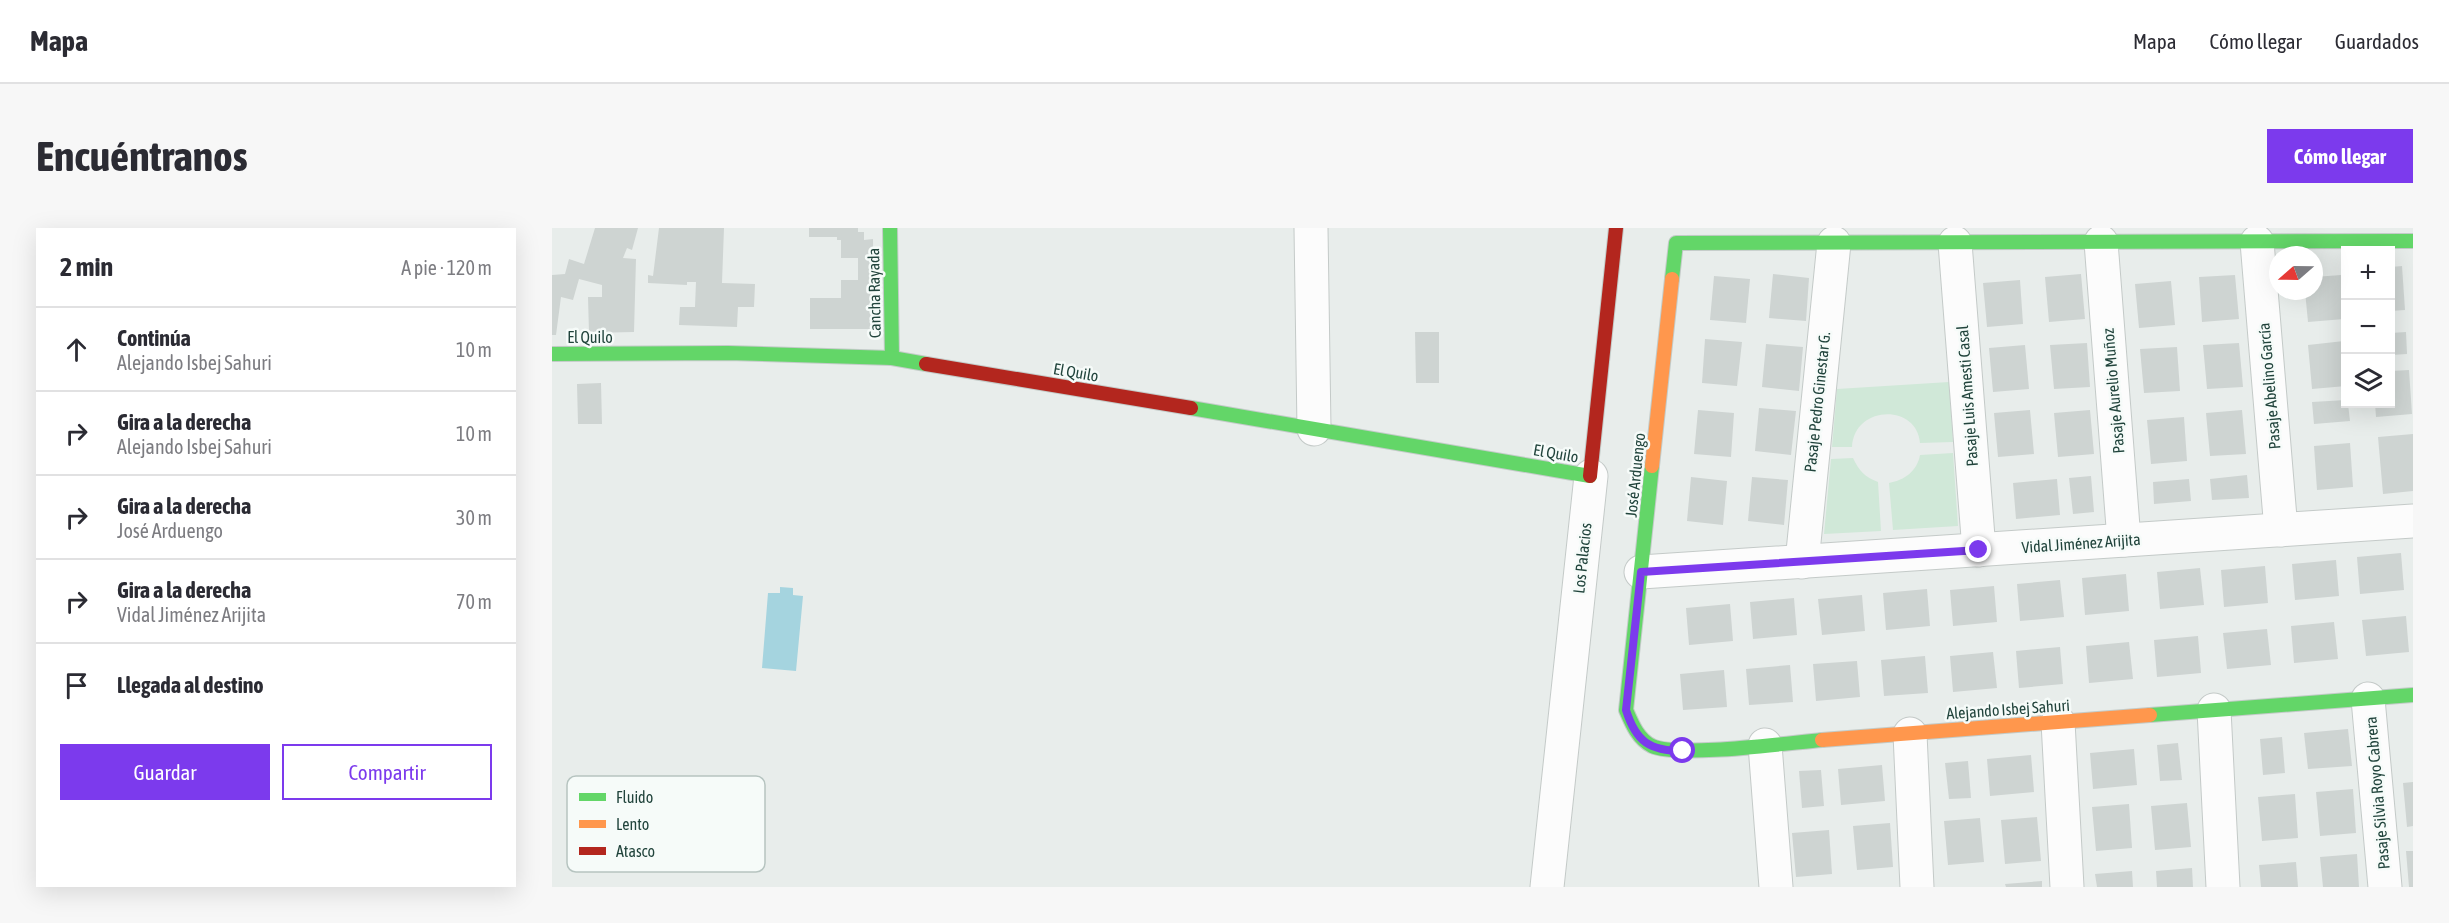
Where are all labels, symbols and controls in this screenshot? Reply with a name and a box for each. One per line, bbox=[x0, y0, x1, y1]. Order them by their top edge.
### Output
text: Mapa bbox=[30, 25, 88, 57]
text: Mapa bbox=[2133, 29, 2177, 53]
text: Cómo llegar bbox=[2210, 29, 2302, 53]
text: Guardados bbox=[2335, 29, 2419, 53]
button: Cómo llegar bbox=[2267, 129, 2413, 183]
text: Encuéntranos bbox=[36, 132, 248, 180]
north arrow bbox=[2269, 246, 2323, 300]
map controls bbox=[2341, 246, 2395, 408]
button: + bbox=[2341, 246, 2395, 300]
street label: Cancha Rayada bbox=[864, 248, 885, 338]
text: 2 min bbox=[60, 252, 113, 282]
text: A pie · 120 m bbox=[401, 256, 492, 279]
button: − bbox=[2341, 300, 2395, 354]
street label: Pasaje Abelino García bbox=[2255, 322, 2284, 450]
street label: Pasaje Luis Amesti Casal bbox=[1953, 324, 1982, 467]
text: Continúa bbox=[117, 325, 191, 351]
street label: Pasaje Aurelio Muñoz bbox=[2099, 327, 2128, 454]
street label: El Quilo bbox=[567, 328, 613, 346]
street label: Pasaje Pedro Ginestar G. bbox=[1801, 331, 1834, 473]
icon: ahead bbox=[60, 333, 93, 366]
text: 10 m bbox=[456, 338, 492, 361]
text: Alejando Isbej Sahuri bbox=[117, 351, 272, 374]
button: layers bbox=[2341, 354, 2395, 408]
street label: El Quilo bbox=[1052, 359, 1100, 385]
text: Gira a la derecha bbox=[117, 409, 251, 435]
icon: right bbox=[60, 417, 93, 450]
text: 10 m bbox=[456, 422, 492, 445]
street label: José Arduengo bbox=[1622, 432, 1649, 518]
text: Alejando Isbej Sahuri bbox=[117, 435, 272, 458]
street label: El Quilo bbox=[1532, 440, 1580, 466]
text: Gira a la derecha bbox=[117, 493, 251, 519]
icon: right bbox=[60, 501, 93, 534]
text: 30 m bbox=[456, 506, 492, 529]
text: José Arduengo bbox=[117, 519, 223, 542]
street label: Los Palacios bbox=[1569, 521, 1595, 594]
street label: Vidal Jiménez Arijita bbox=[2021, 530, 2141, 557]
route end bbox=[1965, 536, 1991, 562]
text: Gira a la derecha bbox=[117, 577, 251, 603]
icon: right bbox=[60, 585, 93, 618]
text: 70 m bbox=[456, 590, 492, 613]
text: Vidal Jiménez Arijita bbox=[117, 603, 266, 626]
icon: arrive bbox=[60, 669, 93, 702]
text: Llegada al destino bbox=[117, 672, 264, 698]
street label: Alejando Isbej Sahuri bbox=[1946, 696, 2070, 723]
street label: Pasaje Silvia Royo Cabrera bbox=[2361, 716, 2394, 870]
route start bbox=[1669, 737, 1695, 763]
button: Guardar bbox=[60, 744, 270, 800]
button: Compartir bbox=[282, 744, 492, 800]
legend bbox=[567, 776, 765, 872]
text: Fluido bbox=[616, 788, 653, 806]
text: Lento bbox=[616, 815, 649, 833]
text: Atasco bbox=[616, 842, 655, 860]

